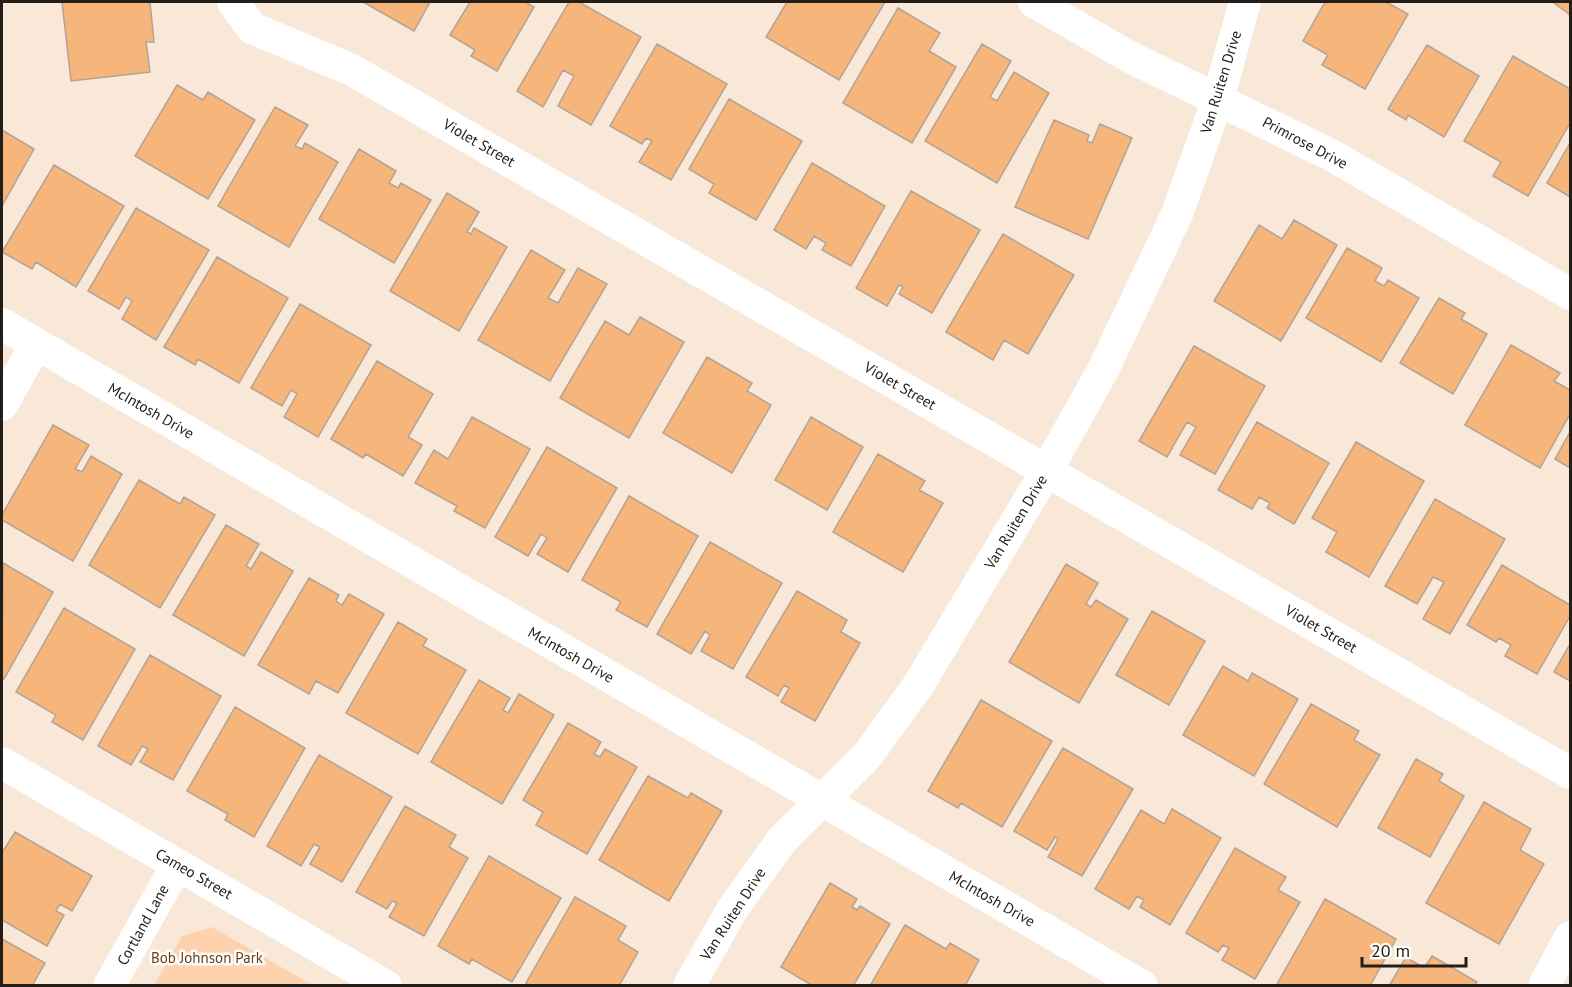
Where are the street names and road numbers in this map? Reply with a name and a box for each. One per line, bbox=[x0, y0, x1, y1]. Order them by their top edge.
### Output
street label: Van Ruiten Drive bbox=[1196, 28, 1245, 137]
street label: Primrose Drive bbox=[1259, 112, 1351, 173]
street label: Violet Street bbox=[439, 114, 519, 171]
street label: Violet Street bbox=[860, 357, 940, 414]
street label: McIntosh Drive bbox=[105, 378, 198, 443]
street label: Van Ruiten Drive bbox=[979, 471, 1051, 573]
street label: Violet Street bbox=[1281, 600, 1361, 657]
street label: McIntosh Drive bbox=[525, 622, 618, 687]
street label: Cameo Street bbox=[152, 844, 236, 903]
street label: Van Ruiten Drive bbox=[695, 864, 770, 964]
street label: McIntosh Drive bbox=[946, 866, 1039, 931]
street label: Cortland Lane bbox=[113, 881, 173, 969]

